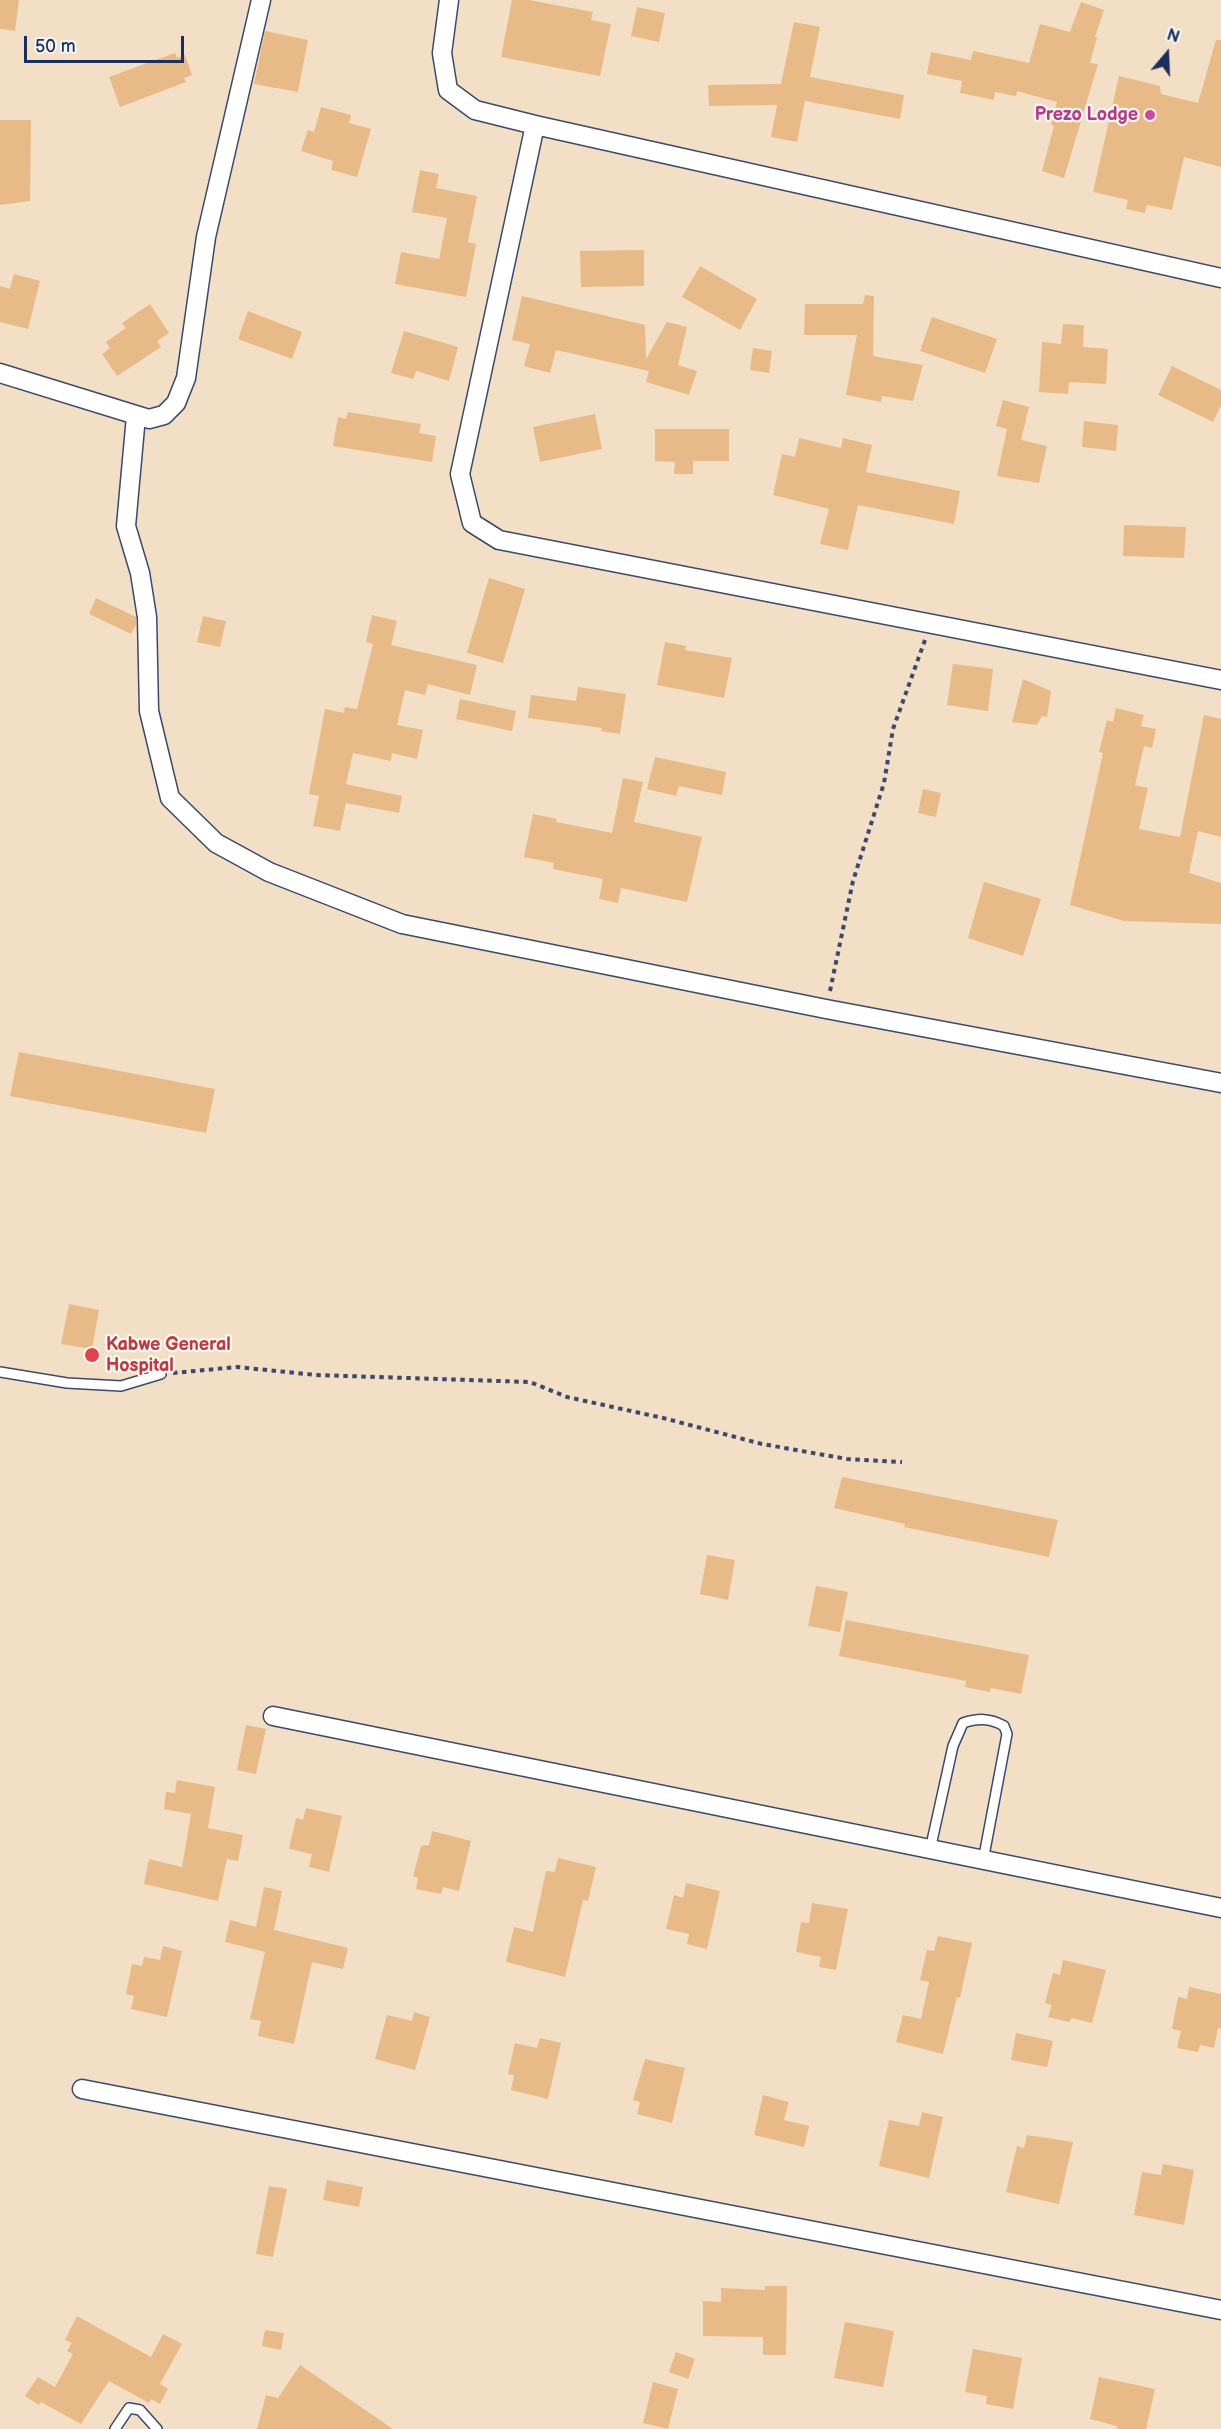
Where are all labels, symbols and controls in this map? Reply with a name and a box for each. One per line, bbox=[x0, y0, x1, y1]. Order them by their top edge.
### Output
scale bar bbox=[27, 24, 188, 62]
north arrow bbox=[1137, 24, 1197, 84]
text: N bbox=[1164, 26, 1182, 47]
text: 50 m bbox=[35, 36, 76, 57]
place label: Prezo Lodge bbox=[1035, 104, 1138, 126]
marker: Prezo Lodge bbox=[1143, 108, 1157, 122]
place label: Kabwe General Hospital bbox=[106, 1334, 231, 1376]
marker: Kabwe General Hospital bbox=[83, 1346, 101, 1364]

